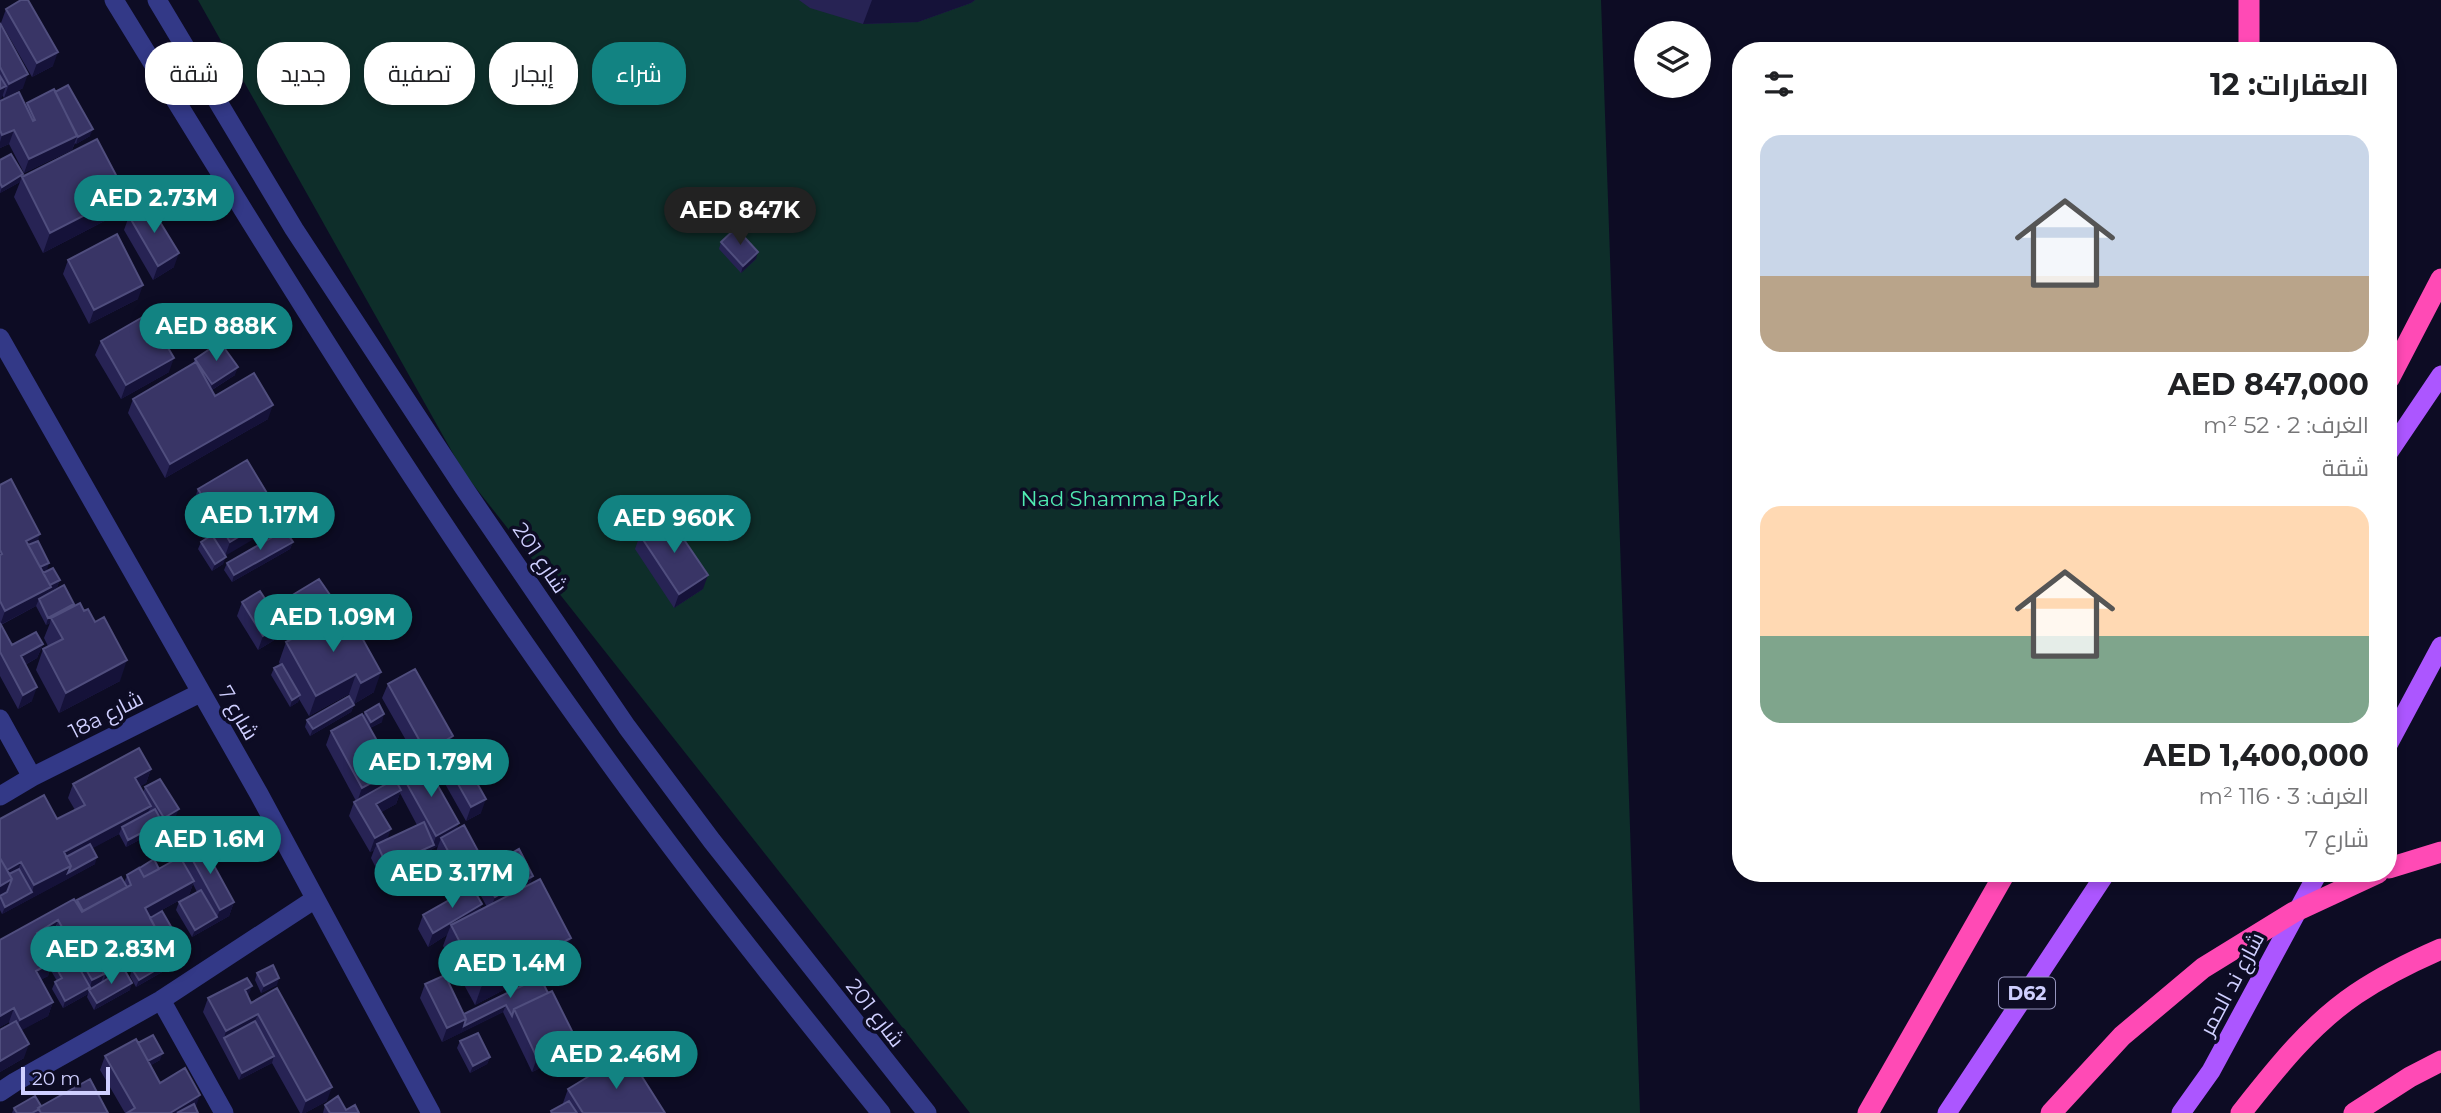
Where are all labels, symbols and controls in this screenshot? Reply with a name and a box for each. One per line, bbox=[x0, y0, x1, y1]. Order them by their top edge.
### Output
map controls bbox=[1634, 21, 1711, 98]
button: layers bbox=[1634, 21, 1711, 98]
chip: شقة bbox=[145, 42, 243, 105]
chip: جديد bbox=[257, 42, 350, 105]
chip: تصفية bbox=[364, 42, 475, 105]
chip: إيجار bbox=[489, 42, 578, 105]
chip: شراء bbox=[592, 42, 686, 105]
icon: filters bbox=[1760, 65, 1798, 103]
text: العقارات: 12 bbox=[2210, 66, 2369, 103]
pin: AED 2.73M bbox=[74, 176, 234, 235]
icon: home bbox=[2002, 180, 2128, 306]
text: AED 2.73M bbox=[90, 184, 218, 212]
pin: AED 847K bbox=[668, 188, 812, 247]
text: AED 847K bbox=[680, 196, 800, 224]
pin: AED 888K bbox=[144, 304, 288, 363]
text: AED 888K bbox=[155, 312, 277, 340]
text: AED 847,000 bbox=[2168, 366, 2369, 403]
text: الغرف: 2 · 52 m² bbox=[2203, 411, 2369, 439]
text: شقة bbox=[2322, 454, 2369, 482]
park label: Nad Shamma Park bbox=[1020, 486, 1220, 511]
pin: AED 1.17M bbox=[180, 492, 340, 552]
pin: AED 960K bbox=[602, 496, 746, 555]
text: AED 1.17M bbox=[201, 501, 319, 529]
text: AED 960K bbox=[614, 504, 734, 532]
street label: شارع 201 bbox=[506, 518, 573, 599]
icon: home bbox=[2002, 551, 2128, 677]
pin: AED 1.09M bbox=[253, 594, 413, 654]
text: AED 1.09M bbox=[270, 603, 396, 631]
street label: شارع 7 bbox=[211, 681, 264, 745]
street label: 18a شارع bbox=[65, 685, 148, 746]
text: AED 1,400,000 bbox=[2143, 737, 2369, 774]
pin: AED 1.79M bbox=[351, 740, 511, 799]
text: AED 1.79M bbox=[369, 748, 493, 776]
text: الغرف: 3 · 116 m² bbox=[2199, 782, 2369, 810]
pin: AED 1.6M bbox=[138, 816, 282, 876]
text: AED 1.6M bbox=[155, 825, 265, 853]
text: شارع 7 bbox=[2305, 825, 2369, 853]
pin: AED 3.17M bbox=[372, 850, 532, 910]
text: AED 3.17M bbox=[390, 859, 514, 887]
pin: AED 2.83M bbox=[31, 926, 191, 986]
street label: شارع ند الحمر bbox=[2194, 928, 2271, 1041]
text: AED 2.83M bbox=[46, 935, 176, 963]
pin: AED 1.4M bbox=[438, 940, 582, 1000]
text: AED 1.4M bbox=[454, 949, 566, 977]
street label: شارع 201 bbox=[839, 974, 910, 1053]
road number: D62 bbox=[1999, 978, 2055, 1009]
pin: AED 2.46M bbox=[536, 1032, 696, 1091]
text: AED 2.46M bbox=[551, 1040, 681, 1068]
scale bar bbox=[21, 1064, 110, 1096]
text: 20 m bbox=[32, 1067, 80, 1090]

